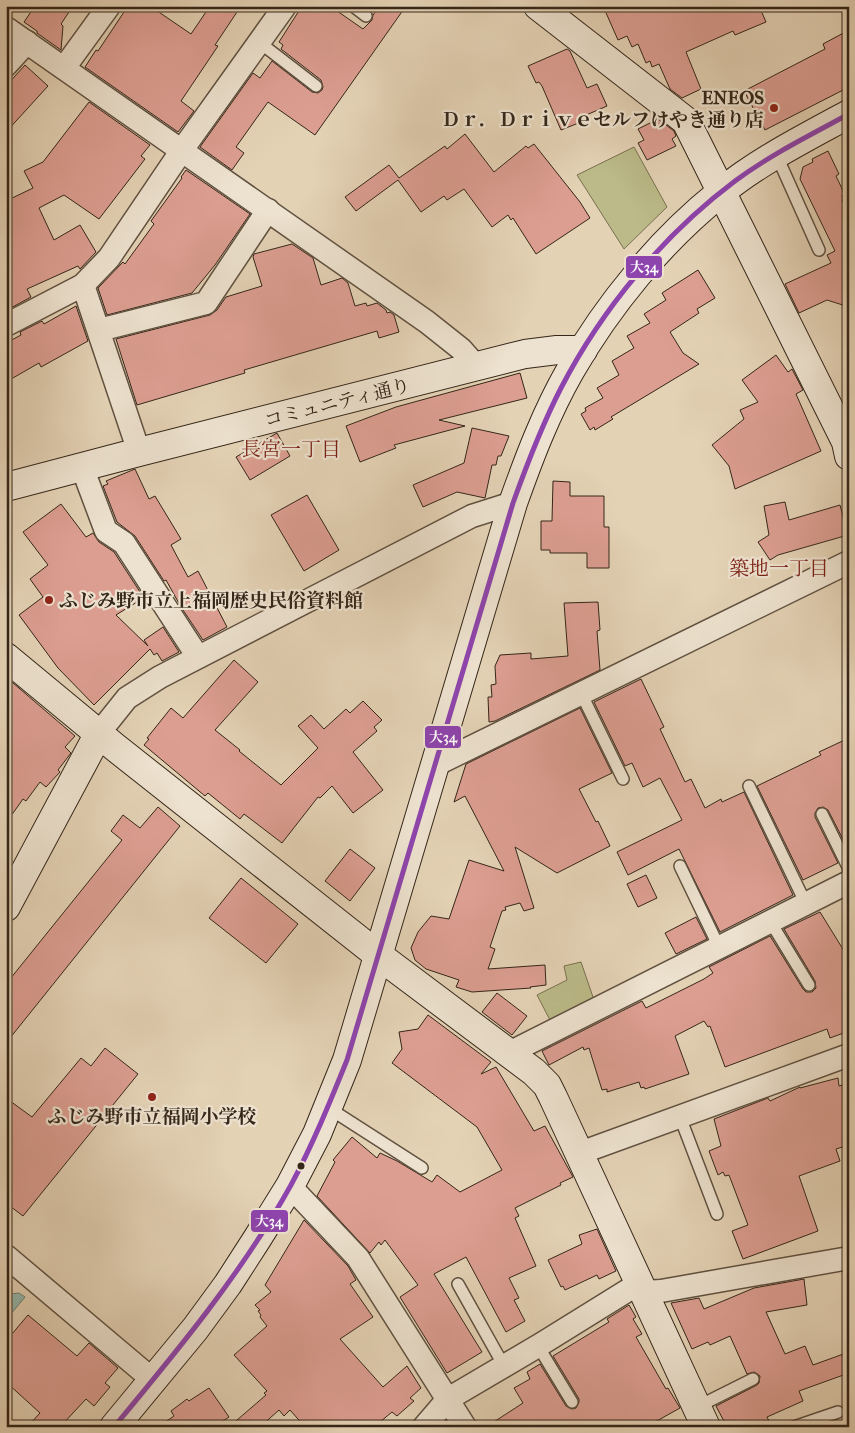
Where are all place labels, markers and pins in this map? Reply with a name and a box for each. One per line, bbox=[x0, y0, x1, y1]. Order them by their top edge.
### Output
place label: ENEOS Ｄｒ．Ｄｒｉｖｅセルフけやき通り店 bbox=[441, 87, 764, 131]
marker: ENEOS Ｄｒ．Ｄｒｉｖｅセルフけやき通り店 bbox=[768, 102, 780, 114]
place label: ふじみ野市立上福岡歴史民俗資料館 bbox=[59, 590, 363, 612]
marker: ふじみ野市立上福岡歴史民俗資料館 bbox=[43, 594, 55, 606]
marker: ふじみ野市立福岡小学校 bbox=[146, 1091, 158, 1103]
place label: ふじみ野市立福岡小学校 bbox=[47, 1106, 257, 1128]
unlabelled marker bbox=[296, 1161, 306, 1171]

